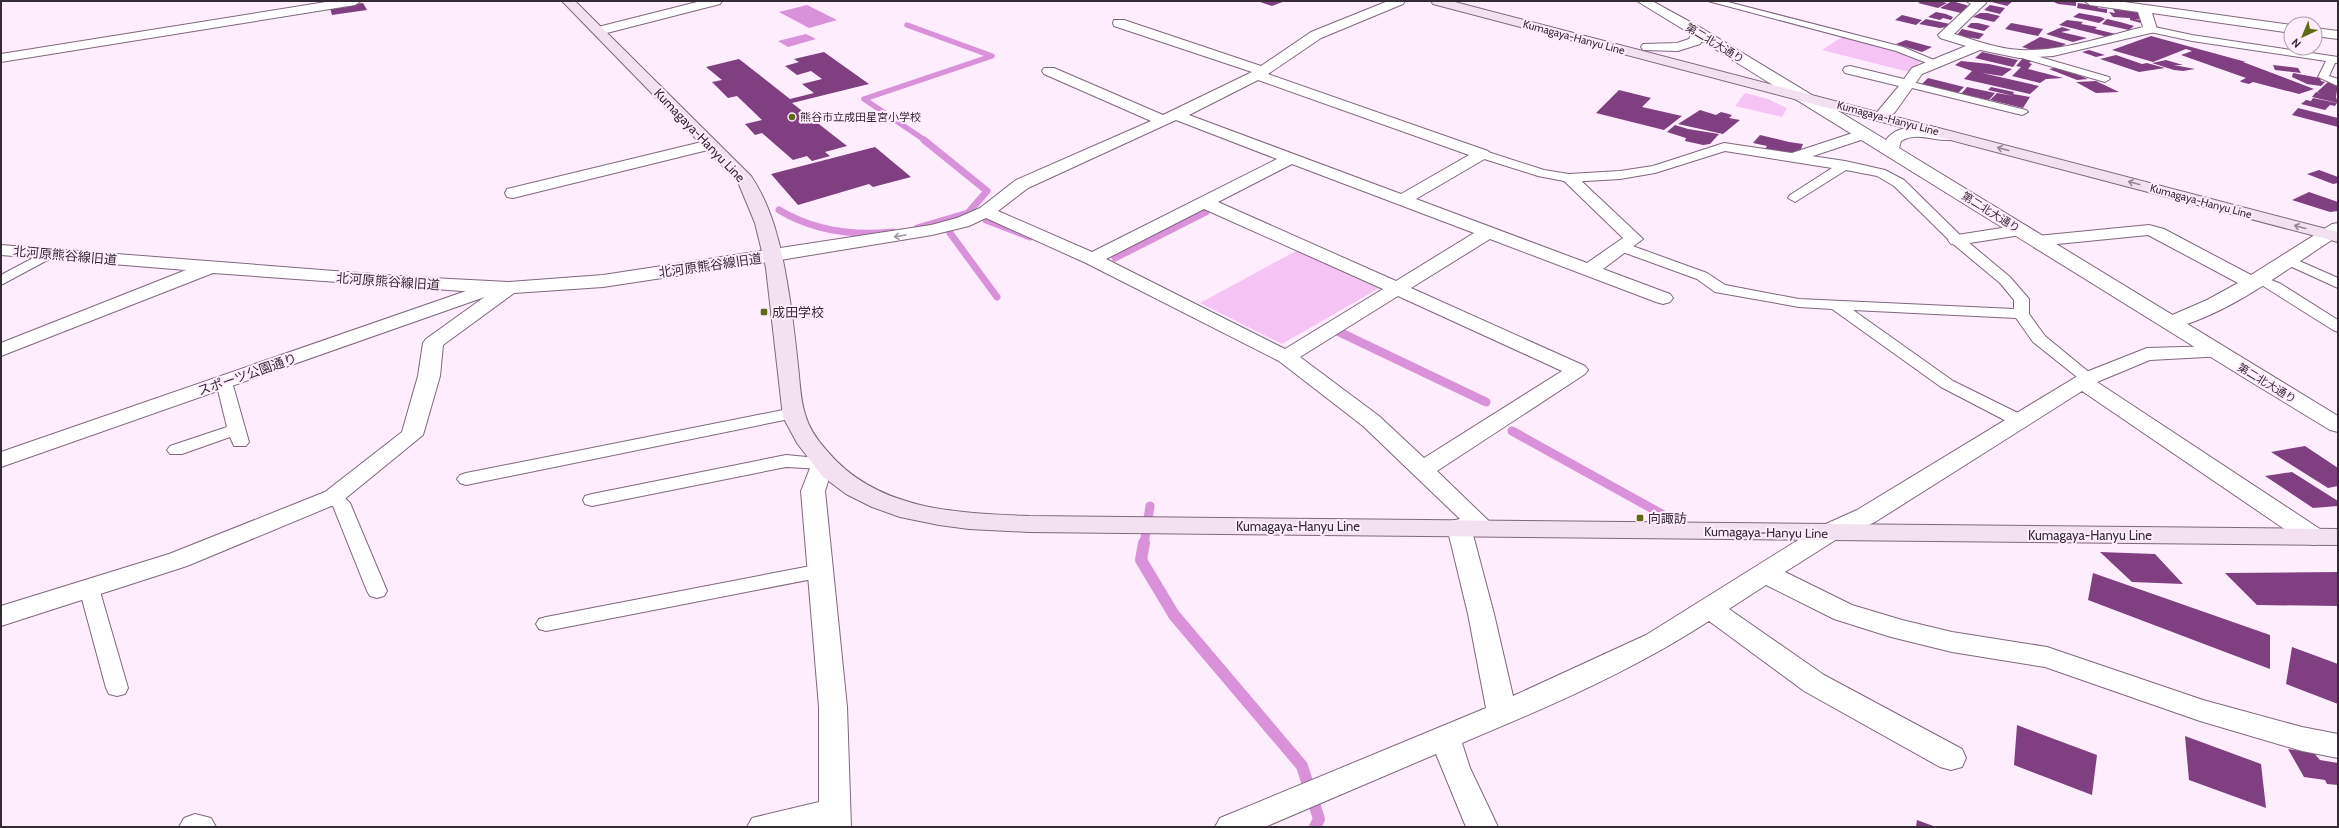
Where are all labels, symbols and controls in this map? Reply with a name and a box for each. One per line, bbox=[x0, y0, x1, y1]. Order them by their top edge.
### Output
north arrow bbox=[2283, 16, 2323, 56]
street label: Kumagaya-Hanyu Line bbox=[1521, 17, 1627, 57]
street label: 第二北大通り bbox=[1683, 20, 1747, 66]
text: N bbox=[2288, 35, 2304, 51]
street label: Kumagaya-Hanyu Line bbox=[651, 85, 749, 185]
street label: Kumagaya-Hanyu Line bbox=[1835, 98, 1941, 138]
place label: 熊谷市立成田星宮小学校 bbox=[800, 110, 921, 124]
marker: 熊谷市立成田星宮小学校 bbox=[787, 112, 797, 122]
one-way arrow bbox=[1996, 144, 2009, 152]
one-way arrow bbox=[2128, 179, 2141, 187]
street label: Kumagaya-Hanyu Line bbox=[2148, 181, 2254, 221]
street label: 第二北大通り bbox=[1959, 189, 2023, 235]
one-way arrow bbox=[2294, 223, 2307, 230]
one-way arrow bbox=[894, 232, 907, 240]
street label: 北河原熊谷線旧道 bbox=[12, 242, 118, 268]
street label: 北河原熊谷線旧道 bbox=[657, 250, 763, 280]
street label: 北河原熊谷線旧道 bbox=[336, 269, 440, 293]
place label: 成田学校 bbox=[772, 304, 824, 320]
marker: 成田学校 bbox=[759, 307, 769, 317]
street label: スポーツ公園通り bbox=[195, 350, 299, 398]
street label: 第二北大通り bbox=[2235, 360, 2299, 406]
place label: 向諏訪 bbox=[1648, 510, 1687, 526]
marker: 向諏訪 bbox=[1635, 513, 1645, 523]
street label: Kumagaya-Hanyu Line bbox=[1236, 518, 1360, 534]
street label: Kumagaya-Hanyu Line bbox=[1704, 523, 1829, 541]
street label: Kumagaya-Hanyu Line bbox=[2028, 527, 2152, 543]

